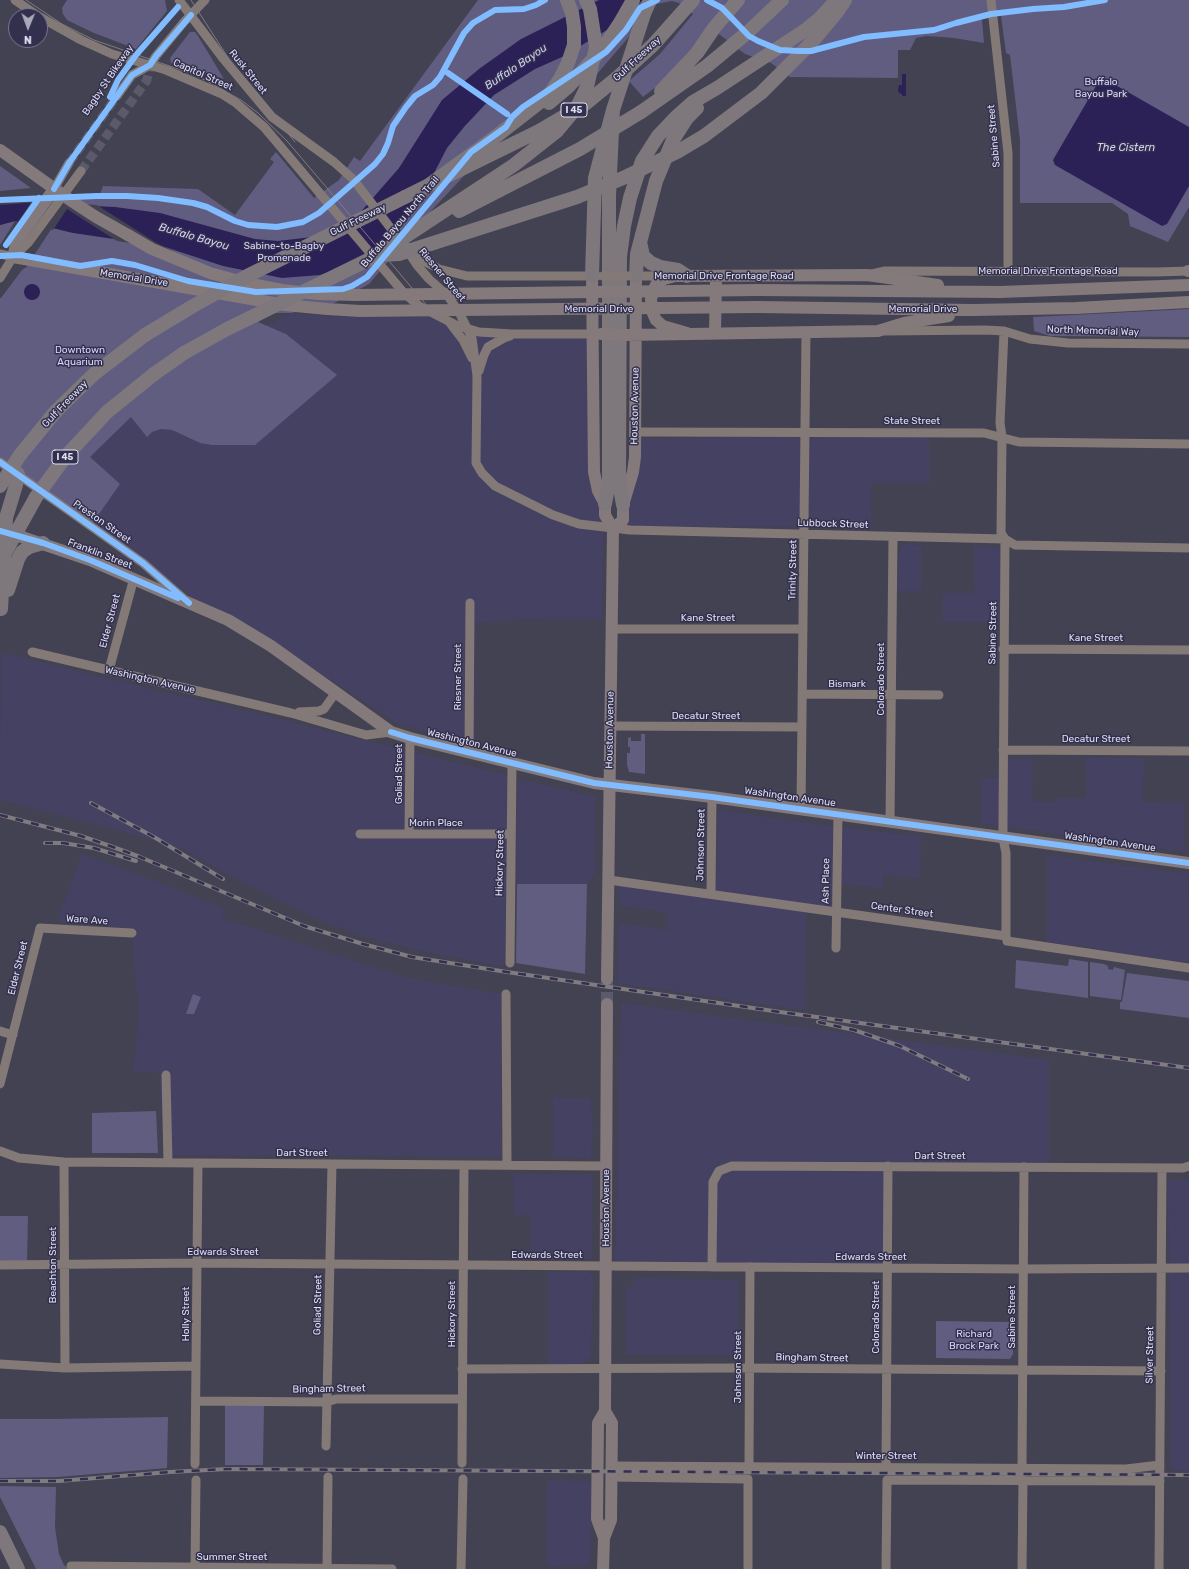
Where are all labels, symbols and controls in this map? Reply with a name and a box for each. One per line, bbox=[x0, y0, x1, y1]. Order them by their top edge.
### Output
north arrow bbox=[8, 8, 48, 48]
text: N bbox=[24, 33, 32, 46]
street label: Gulf Freeway bbox=[611, 34, 663, 84]
water label: Buffalo Bayou bbox=[482, 41, 550, 93]
street label: Bagby St Bikeway bbox=[80, 42, 136, 118]
street label: Rusk Street bbox=[226, 47, 270, 97]
street label: Capitol Street bbox=[171, 57, 235, 93]
park label: Buffalo Bayou Park bbox=[1075, 76, 1127, 100]
road number: I 45 bbox=[561, 103, 587, 117]
street label: Sabine Street bbox=[985, 104, 1003, 168]
water label: The Cistern bbox=[1097, 141, 1155, 155]
street label: Buffalo Bayou North Trail bbox=[358, 174, 442, 270]
street label: Gulf Freeway bbox=[328, 201, 388, 239]
water label: Buffalo Bayou bbox=[157, 221, 231, 253]
park label: Sabine-to-Bagby Promenade bbox=[244, 240, 324, 264]
street label: Riesner Street bbox=[416, 246, 468, 304]
street label: Memorial Drive Frontage Road bbox=[978, 265, 1118, 277]
street label: Memorial Drive bbox=[99, 267, 169, 289]
street label: Memorial Drive Frontage Road bbox=[654, 270, 794, 282]
street label: Memorial Drive bbox=[565, 303, 633, 315]
street label: Memorial Drive bbox=[889, 303, 957, 315]
street label: North Memorial Way bbox=[1047, 323, 1139, 339]
park label: Downtown Aquarium bbox=[55, 344, 105, 368]
street label: Houston Avenue bbox=[628, 367, 642, 445]
street label: Gulf Freeway bbox=[40, 378, 90, 430]
street label: State Street bbox=[884, 415, 940, 427]
road number: I 45 bbox=[52, 450, 78, 464]
street label: Preston Street bbox=[71, 498, 133, 546]
street label: Lubbock Street bbox=[797, 517, 869, 531]
street label: Franklin Street bbox=[66, 536, 134, 572]
street label: Trinity Street bbox=[786, 540, 800, 600]
street label: Elder Street bbox=[97, 593, 123, 649]
street label: Sabine Street bbox=[986, 601, 1000, 665]
street label: Kane Street bbox=[681, 612, 735, 624]
street label: Kane Street bbox=[1069, 632, 1123, 644]
street label: Colorado Street bbox=[875, 643, 887, 715]
street label: Riesner Street bbox=[452, 644, 464, 710]
street label: Washington Avenue bbox=[104, 664, 196, 696]
street label: Bismark bbox=[828, 678, 866, 690]
street label: Houston Avenue bbox=[603, 691, 617, 769]
street label: Decatur Street bbox=[672, 710, 740, 722]
street label: Washington Avenue bbox=[426, 726, 518, 760]
street label: Decatur Street bbox=[1062, 733, 1130, 745]
street label: Goliad Street bbox=[393, 744, 405, 804]
street label: Washington Avenue bbox=[744, 785, 836, 809]
street label: Johnson Street bbox=[694, 809, 708, 881]
street label: Morin Place bbox=[409, 817, 463, 829]
street label: Hickory Street bbox=[493, 830, 507, 896]
street label: Washington Avenue bbox=[1064, 830, 1156, 854]
street label: Ash Place bbox=[820, 858, 832, 904]
street label: Center Street bbox=[870, 900, 934, 920]
street label: Ware Ave bbox=[65, 913, 109, 927]
street label: Elder Street bbox=[6, 940, 30, 996]
street label: Dart Street bbox=[276, 1147, 328, 1159]
street label: Dart Street bbox=[914, 1150, 966, 1162]
street label: Houston Avenue bbox=[600, 1169, 612, 1247]
street label: Beachton Street bbox=[47, 1227, 59, 1303]
street label: Edwards Street bbox=[187, 1246, 259, 1258]
street label: Edwards Street bbox=[511, 1249, 583, 1261]
street label: Edwards Street bbox=[835, 1251, 907, 1263]
street label: Goliad Street bbox=[311, 1275, 325, 1335]
street label: Hickory Street bbox=[446, 1281, 458, 1347]
street label: Colorado Street bbox=[870, 1281, 882, 1353]
street label: Sabine Street bbox=[1006, 1285, 1018, 1349]
street label: Holly Street bbox=[180, 1287, 192, 1341]
street label: Silver Street bbox=[1144, 1326, 1156, 1384]
park label: Richard Brock Park bbox=[949, 1328, 999, 1352]
street label: Johnson Street bbox=[732, 1331, 744, 1403]
street label: Bingham Street bbox=[775, 1351, 849, 1365]
street label: Bingham Street bbox=[292, 1382, 366, 1396]
street label: Winter Street bbox=[855, 1450, 917, 1462]
street label: Summer Street bbox=[197, 1551, 267, 1563]

